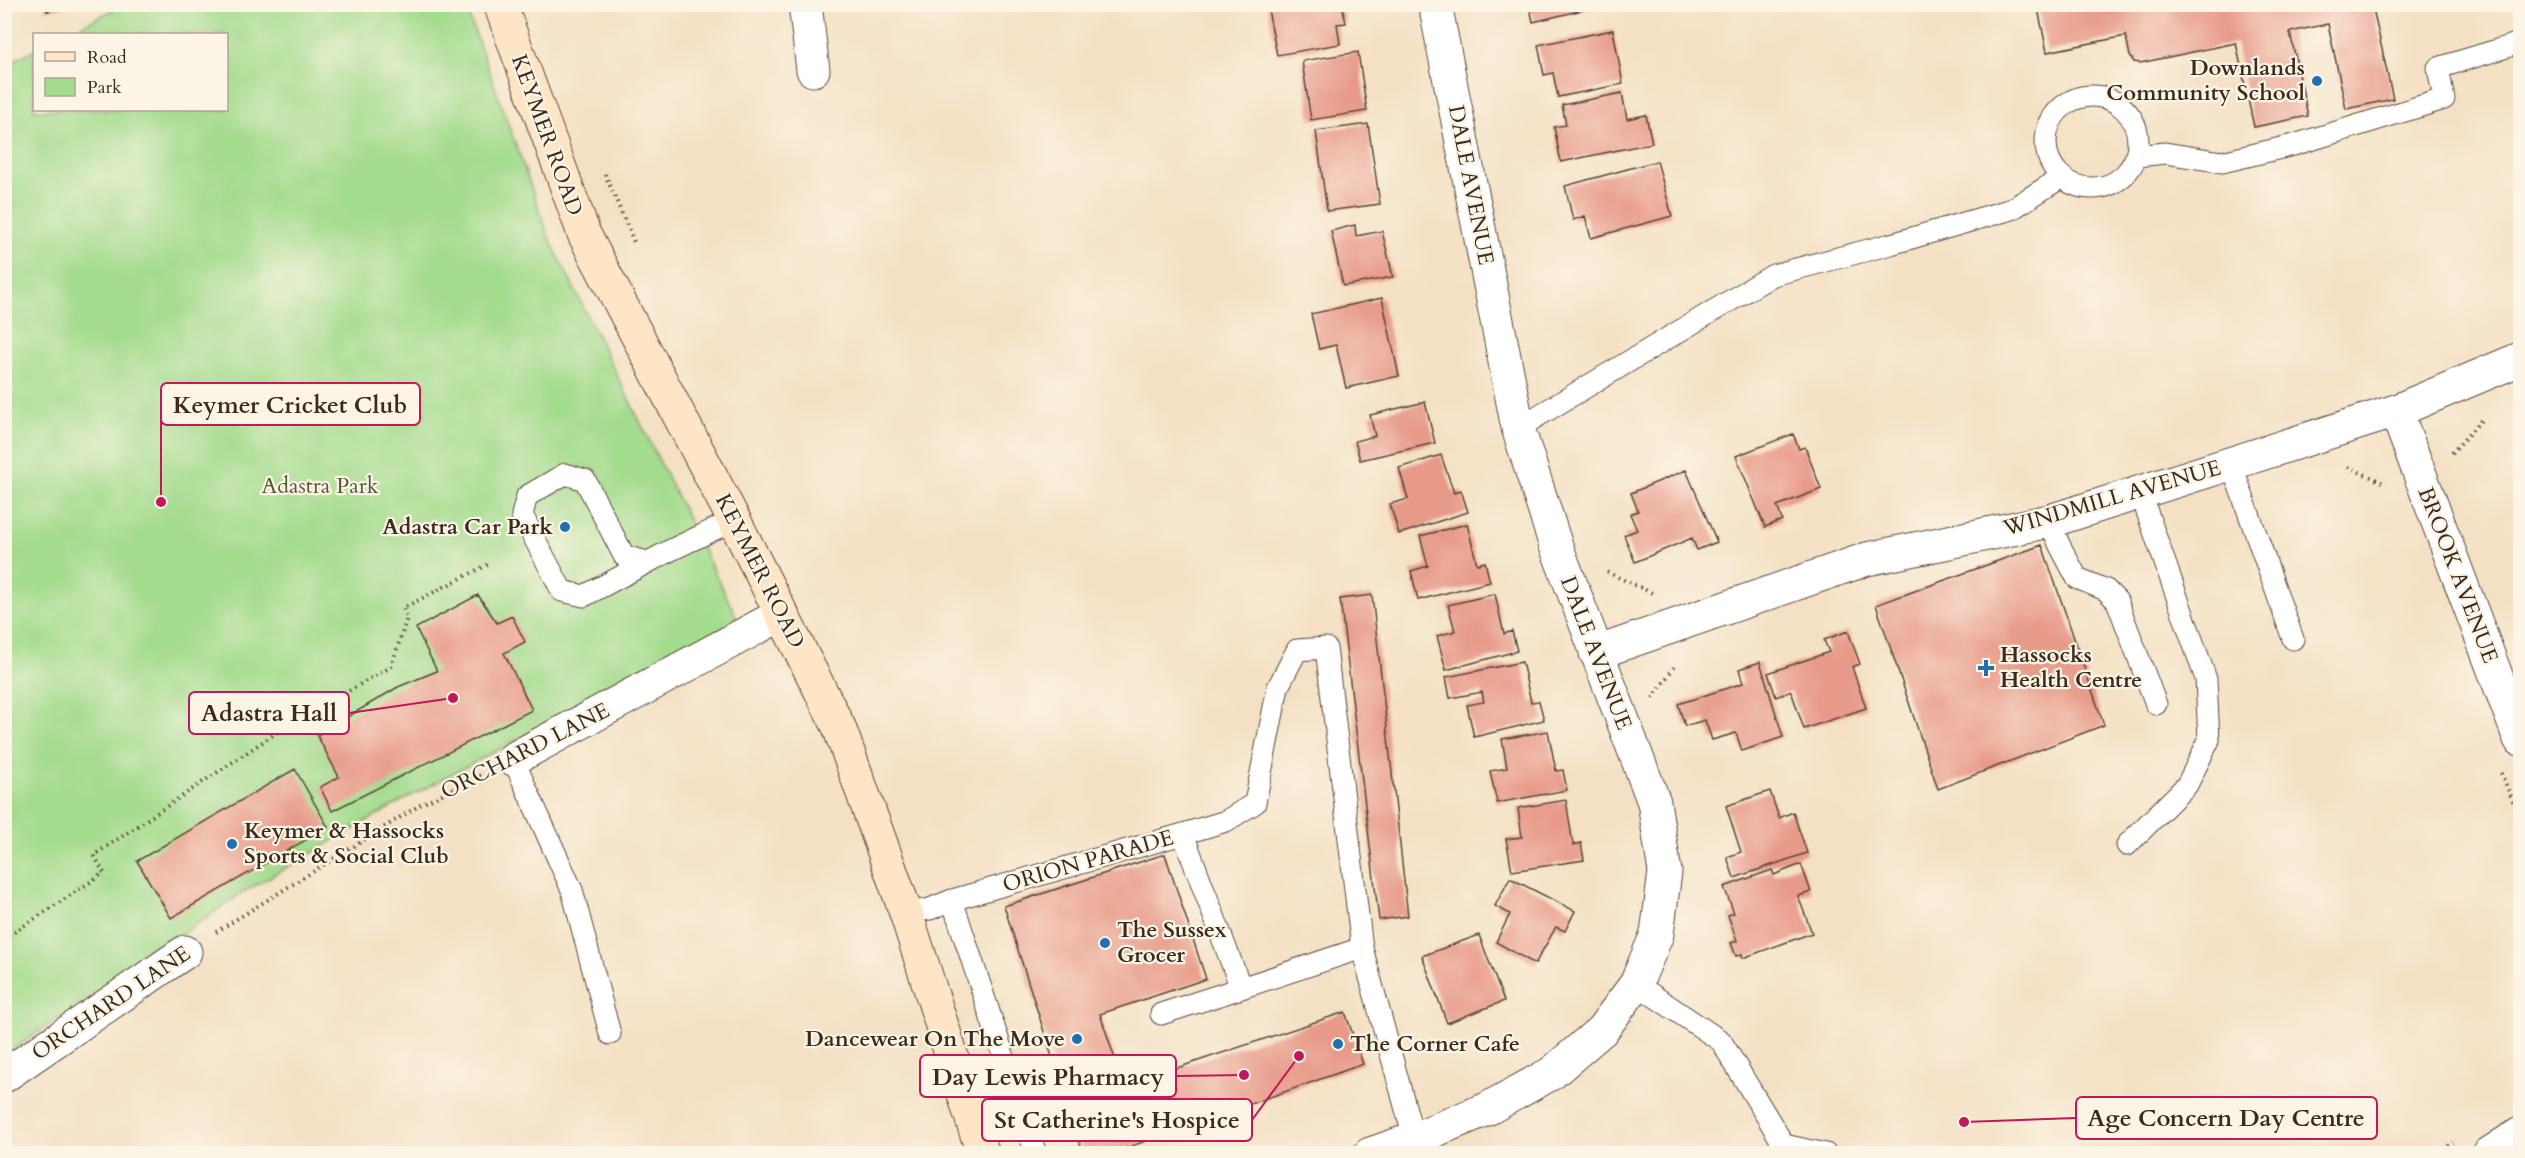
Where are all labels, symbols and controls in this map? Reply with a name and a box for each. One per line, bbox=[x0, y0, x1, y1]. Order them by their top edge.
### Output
legend bbox=[33, 33, 228, 111]
text: Road bbox=[87, 45, 127, 70]
street label: KEYMER ROAD bbox=[504, 50, 590, 220]
place label: Downlands Community School bbox=[2106, 53, 2306, 108]
marker: Downlands Community School bbox=[2310, 74, 2324, 88]
text: Park bbox=[87, 75, 122, 100]
street label: DALE AVENUE bbox=[1441, 103, 1501, 267]
callout: Keymer Cricket Club bbox=[161, 383, 420, 425]
text: Keymer Cricket Club bbox=[173, 389, 407, 422]
street label: WINDMILL AVENUE bbox=[1999, 453, 2224, 544]
park label: Adastra Park bbox=[262, 471, 379, 501]
street label: BROOK AVENUE bbox=[2411, 483, 2505, 667]
street label: KEYMER ROAD bbox=[708, 489, 812, 653]
place label: Adastra Car Park bbox=[382, 512, 553, 542]
marker: Adastra Car Park bbox=[558, 520, 572, 534]
street label: DALE AVENUE bbox=[1553, 572, 1639, 734]
place label: Hassocks Health Centre bbox=[2000, 640, 2142, 695]
marker: Hassocks Health Centre bbox=[1977, 659, 1995, 677]
callout: Adastra Hall bbox=[189, 692, 349, 734]
street label: ORCHARD LANE bbox=[436, 696, 614, 806]
text: Adastra Hall bbox=[201, 697, 337, 730]
place label: Keymer & Hassocks Sports & Social Club bbox=[244, 816, 449, 871]
street label: ORION PARADE bbox=[999, 822, 1177, 900]
marker: Keymer & Hassocks Sports & Social Club bbox=[225, 837, 239, 851]
place label: The Sussex Grocer bbox=[1117, 915, 1227, 970]
marker: The Sussex Grocer bbox=[1098, 936, 1112, 950]
street label: ORCHARD LANE bbox=[26, 939, 196, 1067]
place label: Dancewear On The Move bbox=[805, 1024, 1065, 1054]
place label: The Corner Cafe bbox=[1350, 1029, 1520, 1059]
marker: Dancewear On The Move bbox=[1070, 1032, 1084, 1046]
marker: The Corner Cafe bbox=[1331, 1037, 1345, 1051]
callout: Day Lewis Pharmacy bbox=[920, 1055, 1176, 1097]
text: Day Lewis Pharmacy bbox=[932, 1061, 1164, 1094]
callout: Age Concern Day Centre bbox=[2076, 1097, 2377, 1139]
callout: St Catherine's Hospice bbox=[982, 1099, 1252, 1141]
text: Age Concern Day Centre bbox=[2087, 1102, 2365, 1135]
text: St Catherine's Hospice bbox=[994, 1104, 1240, 1137]

